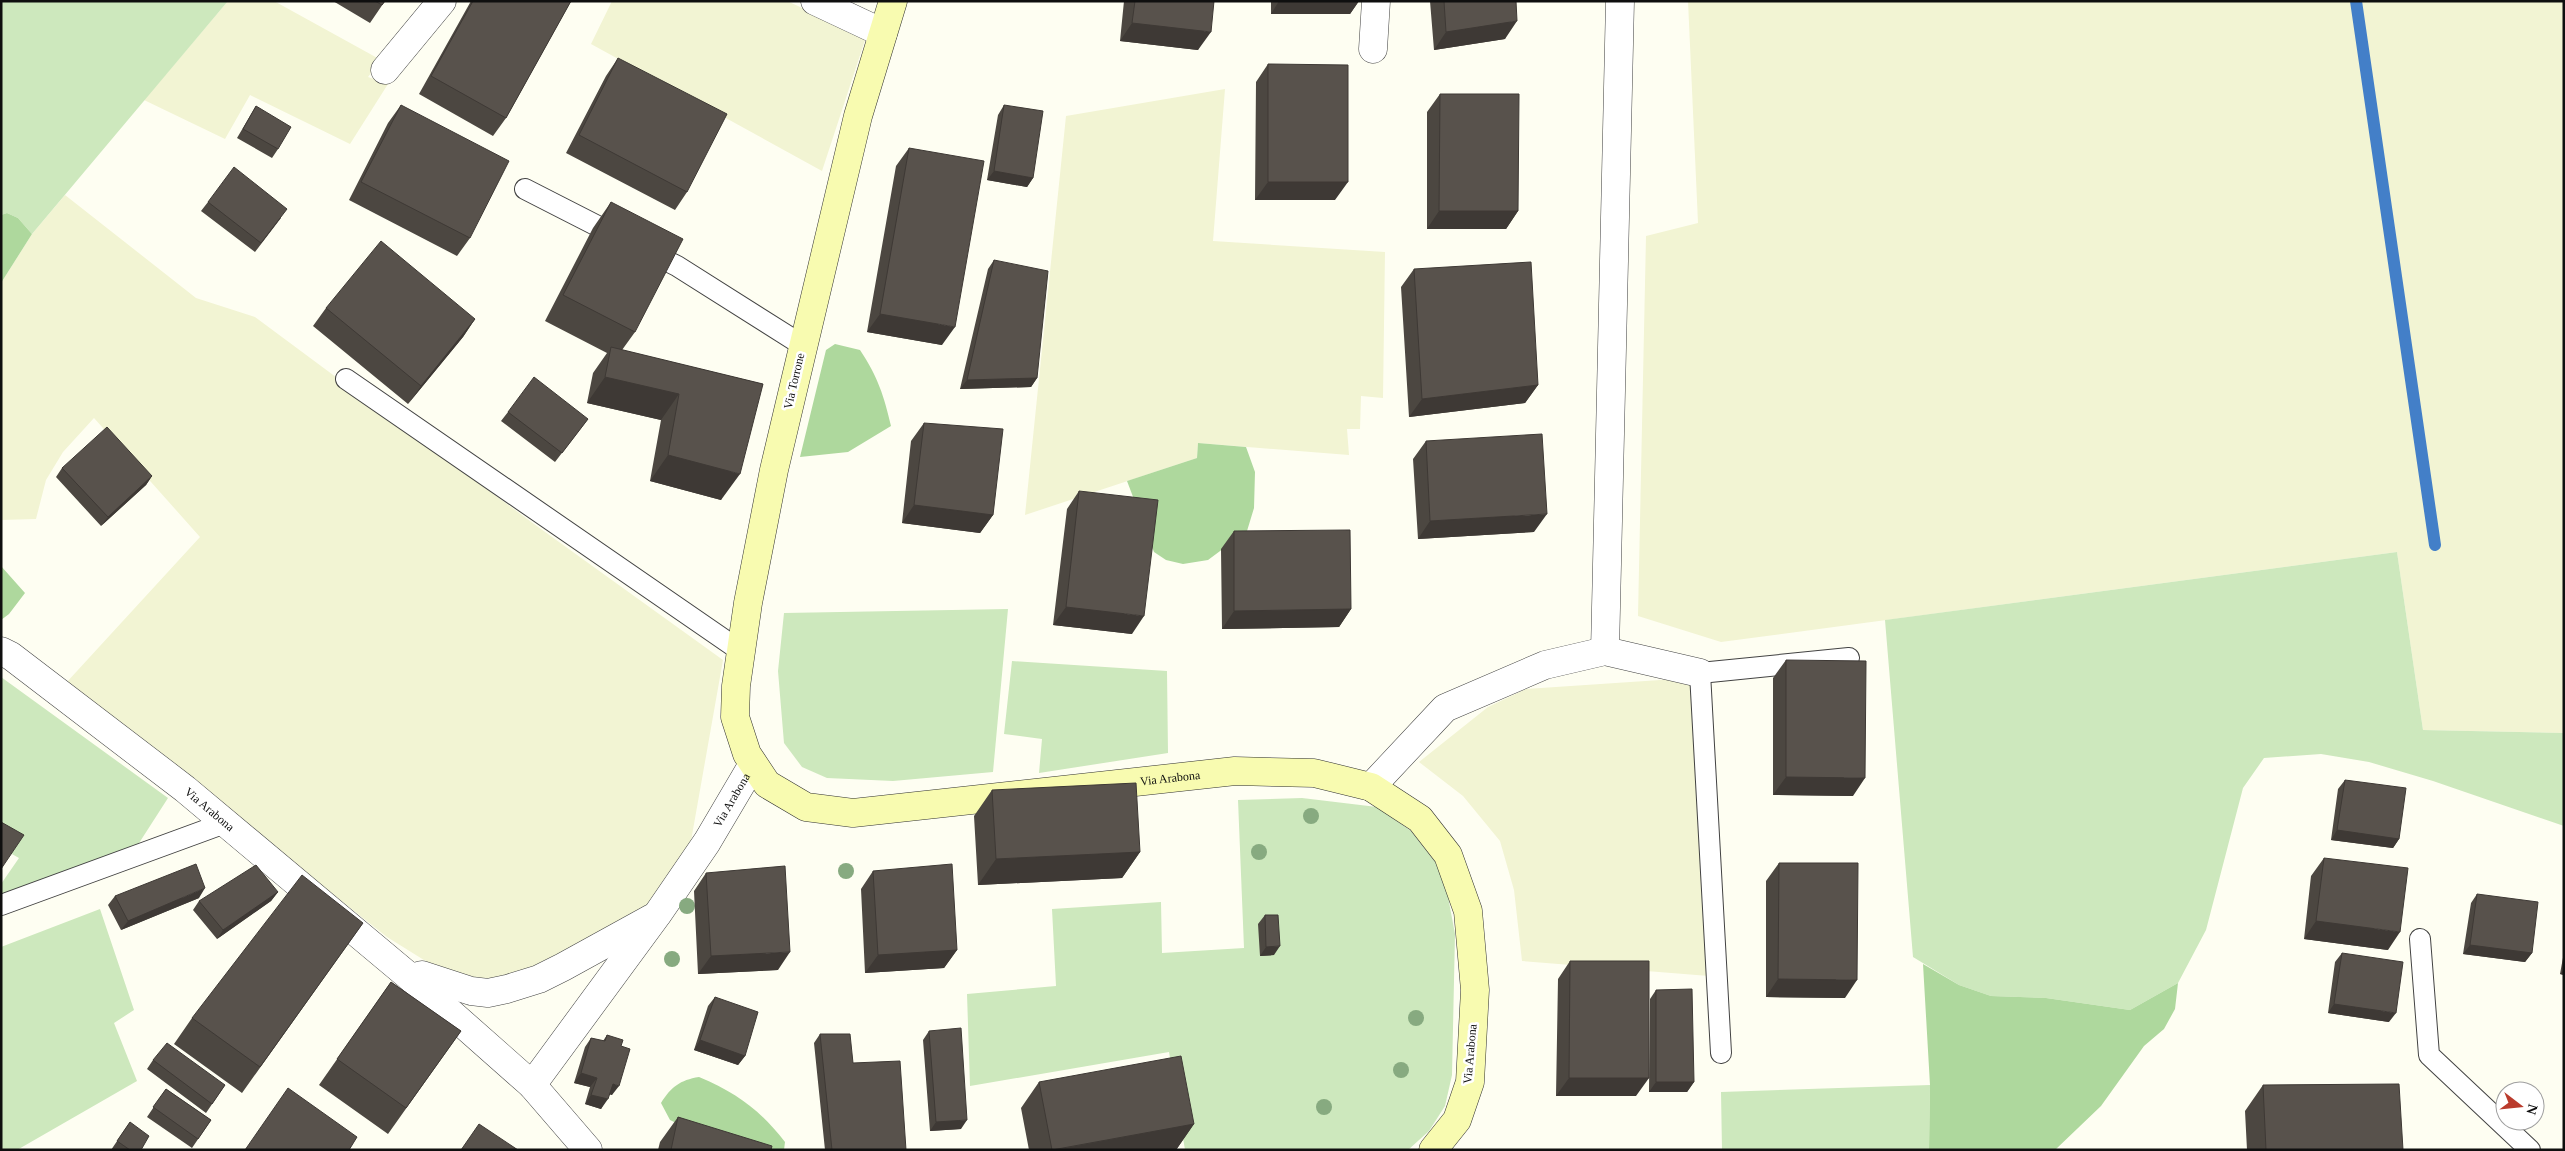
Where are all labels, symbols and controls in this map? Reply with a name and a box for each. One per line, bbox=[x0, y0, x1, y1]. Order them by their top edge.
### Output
street label: Via Torrone bbox=[781, 352, 807, 410]
street label: Via Arabona bbox=[1139, 768, 1201, 788]
street label: Via Arabona bbox=[710, 770, 753, 830]
street label: Via Arabona bbox=[182, 785, 238, 835]
street label: Via Arabona bbox=[1460, 1023, 1480, 1085]
north arrow bbox=[2495, 1081, 2545, 1131]
text: N bbox=[2523, 1103, 2541, 1116]

